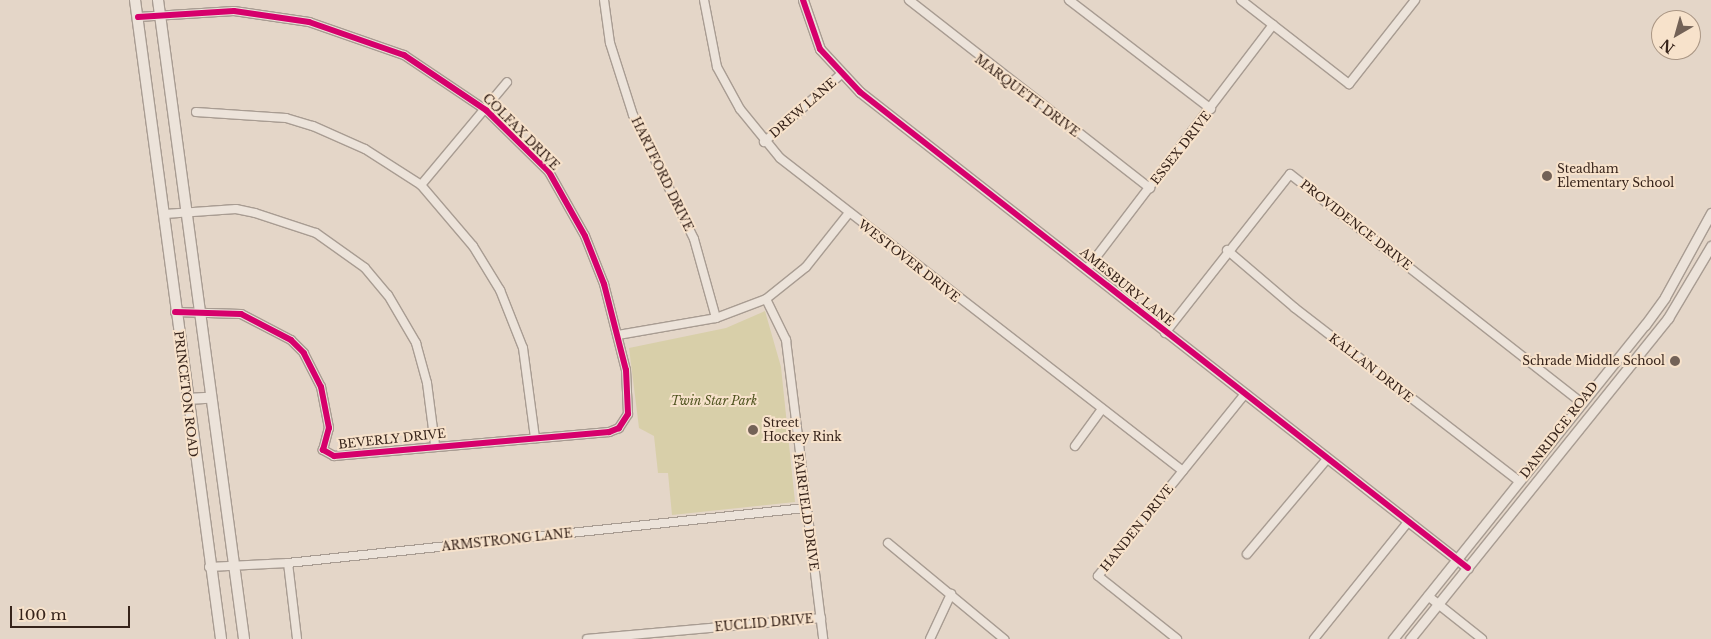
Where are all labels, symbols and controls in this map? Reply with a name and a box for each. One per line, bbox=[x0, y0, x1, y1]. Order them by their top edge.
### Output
north arrow bbox=[1651, 10, 1701, 60]
text: N bbox=[1657, 35, 1678, 57]
street label: MARQUETT DRIVE bbox=[972, 52, 1082, 140]
street label: DREW LANE bbox=[767, 75, 839, 141]
street label: COLFAX DRIVE bbox=[480, 91, 562, 173]
street label: ESSEX DRIVE bbox=[1148, 108, 1214, 188]
street label: HARTFORD DRIVE bbox=[628, 115, 696, 233]
place label: Steadham Elementary School bbox=[1557, 162, 1675, 190]
marker: Steadham Elementary School bbox=[1541, 170, 1553, 182]
street label: PROVIDENCE DRIVE bbox=[1297, 177, 1415, 273]
street label: WESTOVER DRIVE bbox=[855, 217, 963, 305]
street label: AMESBURY LANE bbox=[1077, 245, 1177, 329]
street label: PRINCETON ROAD bbox=[171, 330, 201, 458]
street label: KALLAN DRIVE bbox=[1326, 331, 1416, 405]
place label: Schrade Middle School bbox=[1522, 354, 1665, 368]
marker: Schrade Middle School bbox=[1669, 355, 1681, 367]
street label: DANRIDGE ROAD bbox=[1517, 379, 1601, 481]
park label: Twin Star Park bbox=[671, 394, 757, 408]
place label: Street Hockey Rink bbox=[763, 416, 842, 444]
marker: Street Hockey Rink bbox=[747, 424, 759, 436]
street label: BEVERLY DRIVE bbox=[337, 426, 447, 452]
street label: FAIRFIELD DRIVE bbox=[791, 452, 821, 572]
street label: HANDEN DRIVE bbox=[1098, 482, 1176, 574]
street label: ARMSTRONG LANE bbox=[441, 526, 573, 554]
scale bar bbox=[12, 596, 132, 628]
text: 100 m bbox=[18, 605, 67, 624]
street label: EUCLID DRIVE bbox=[714, 611, 814, 635]

